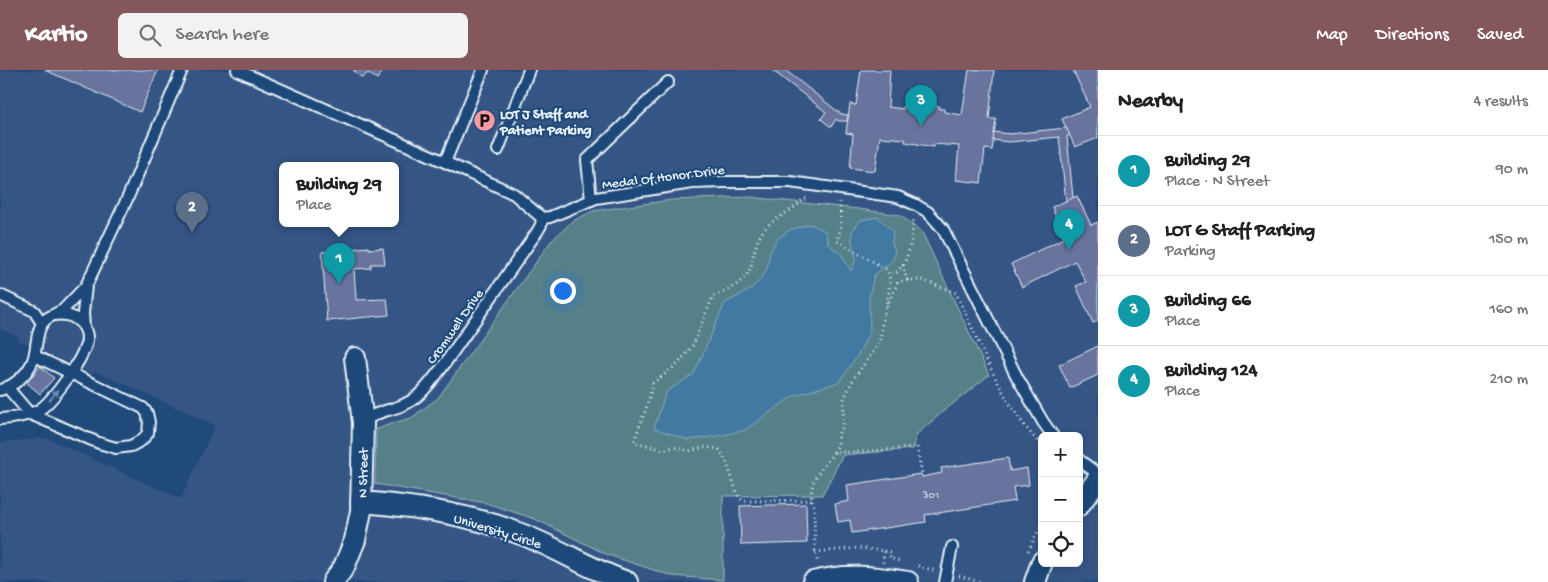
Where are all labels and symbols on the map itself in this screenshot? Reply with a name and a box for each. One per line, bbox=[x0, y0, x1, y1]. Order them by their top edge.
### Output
pin: 3 bbox=[905, 85, 937, 126]
place label: LOT J Staff and Patient Parking bbox=[499, 107, 592, 140]
parking icon: LOT J Staff and Patient Parking bbox=[472, 109, 496, 133]
street label: Medal Of Honor Drive bbox=[601, 162, 726, 194]
pin: 2 bbox=[176, 192, 208, 233]
pin: 4 bbox=[1053, 209, 1085, 250]
pin: 1 bbox=[323, 243, 355, 284]
your location bbox=[550, 278, 576, 304]
street label: Cromwell Drive bbox=[424, 286, 489, 368]
one-way arrow bbox=[49, 389, 60, 402]
street label: N Street bbox=[356, 447, 373, 498]
house number: 301 bbox=[922, 490, 939, 502]
street label: University Circle bbox=[451, 511, 544, 554]

